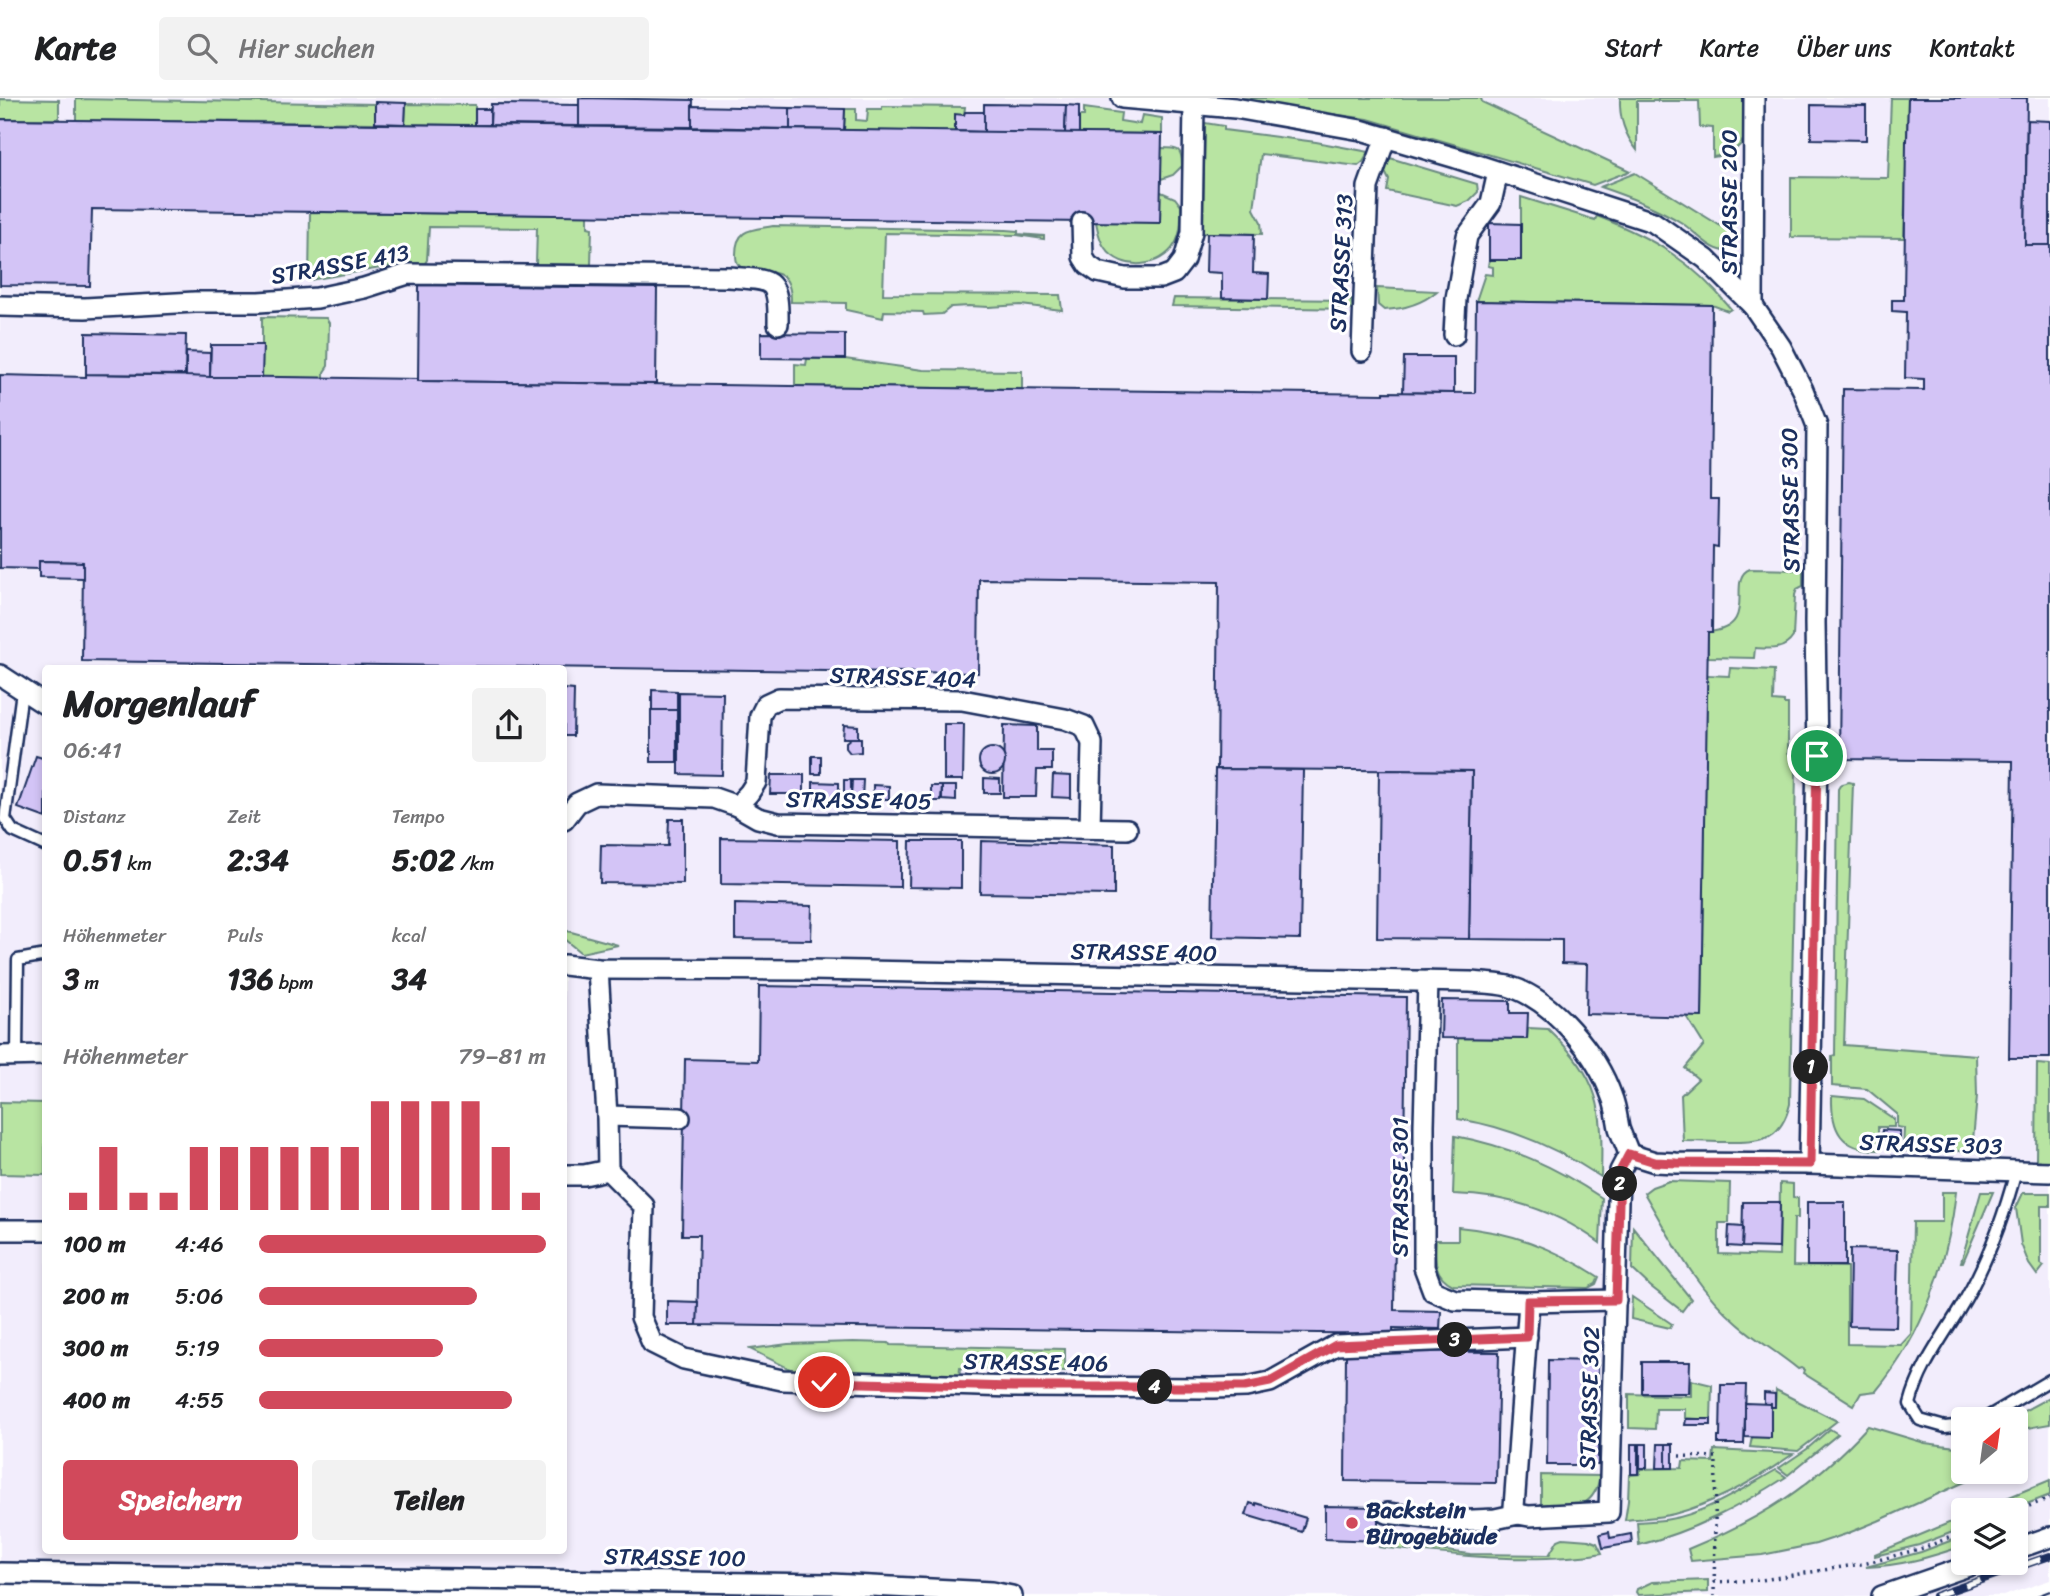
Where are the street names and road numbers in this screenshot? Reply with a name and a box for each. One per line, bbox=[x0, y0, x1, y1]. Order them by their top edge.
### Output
street label: STRASSE 200 bbox=[1709, 129, 1750, 275]
street label: STRASSE 313 bbox=[1317, 193, 1366, 333]
street label: STRASSE 413 bbox=[268, 232, 413, 297]
street label: STRASSE 300 bbox=[1769, 427, 1812, 573]
street label: STRASSE 404 bbox=[829, 654, 977, 701]
street label: STRASSE 405 bbox=[786, 779, 932, 822]
street label: STRASSE 400 bbox=[1070, 931, 1218, 974]
street label: STRASSE 301 bbox=[1380, 1117, 1421, 1257]
street label: STRASSE 303 bbox=[1859, 1122, 2003, 1167]
street label: STRASSE 302 bbox=[1567, 1326, 1612, 1470]
street label: STRASSE 406 bbox=[963, 1341, 1109, 1384]
street label: STRASSE 100 bbox=[604, 1536, 746, 1579]

